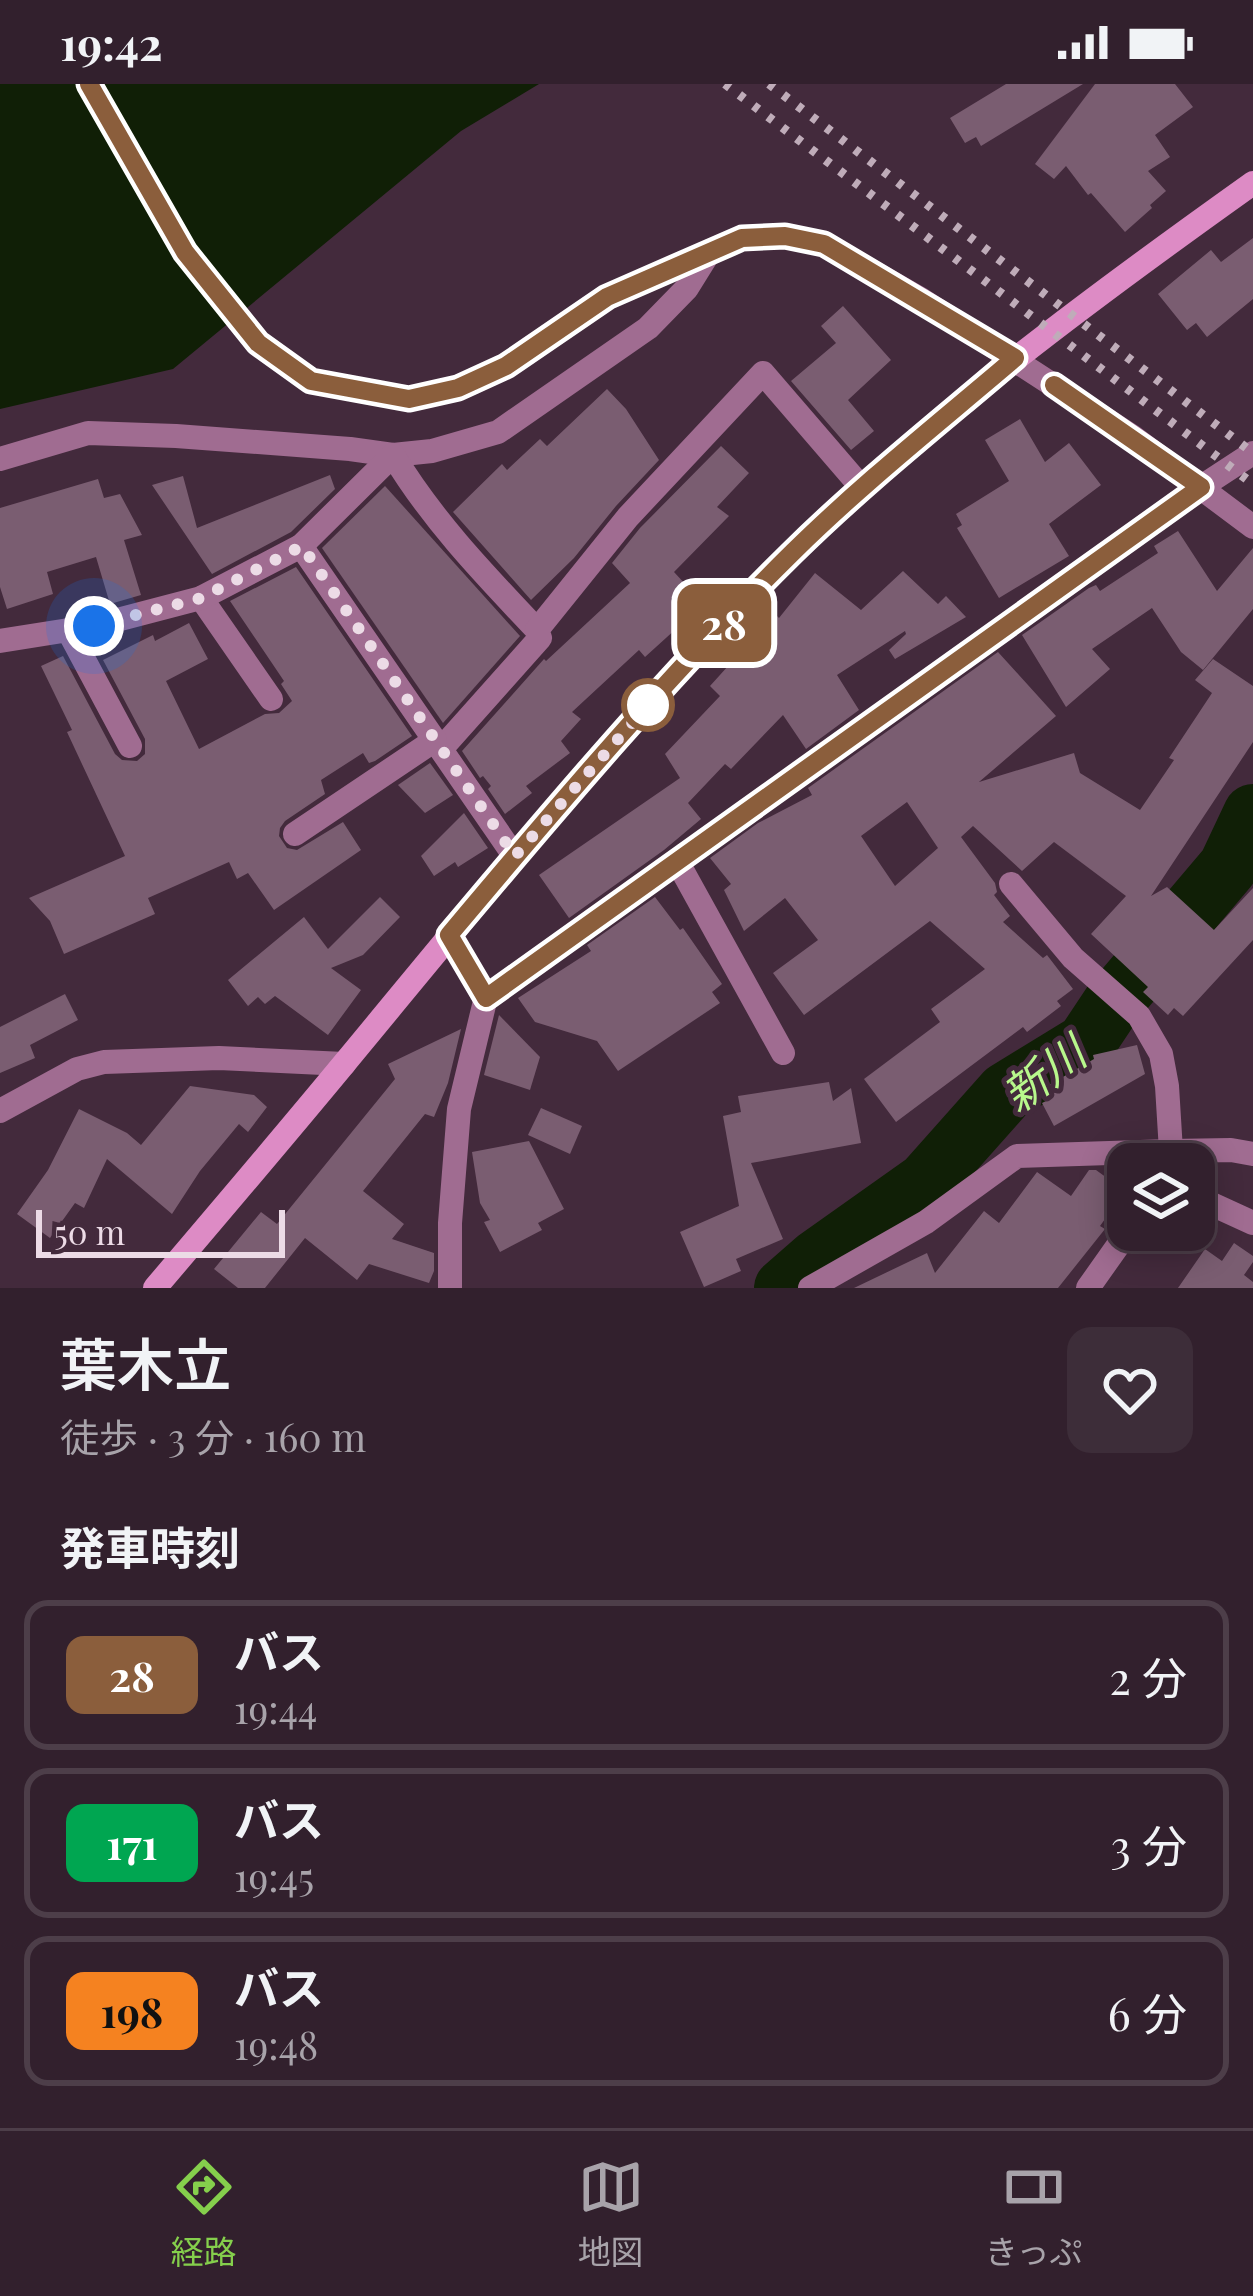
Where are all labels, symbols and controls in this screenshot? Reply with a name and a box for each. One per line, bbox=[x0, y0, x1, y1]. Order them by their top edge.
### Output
text: 19:42 bbox=[60, 12, 162, 72]
line badge: 28 bbox=[670, 584, 778, 662]
text: 28 bbox=[701, 595, 747, 651]
your location bbox=[64, 596, 124, 656]
unlabelled marker bbox=[623, 680, 673, 730]
water label: 新川 bbox=[988, 1019, 1099, 1123]
map controls bbox=[1107, 1143, 1215, 1251]
button: layers bbox=[1107, 1143, 1215, 1251]
scale bar bbox=[36, 1204, 285, 1257]
text: 50 m bbox=[54, 1209, 125, 1253]
text: 葉木立 bbox=[60, 1324, 231, 1400]
button: heart bbox=[1067, 1327, 1193, 1453]
text: 徒歩 · 3 分 · 160 m bbox=[60, 1410, 366, 1462]
text: 発車時刻 bbox=[60, 1516, 240, 1576]
text: バス bbox=[234, 1620, 324, 1680]
text: 2 分 bbox=[1109, 1646, 1187, 1706]
text: 28 bbox=[109, 1647, 155, 1703]
text: 19:44 bbox=[234, 1682, 317, 1734]
text: バス bbox=[234, 1788, 324, 1848]
text: 3 分 bbox=[1110, 1814, 1187, 1874]
text: 171 bbox=[106, 1815, 158, 1871]
text: 19:45 bbox=[234, 1850, 314, 1902]
text: バス bbox=[234, 1956, 324, 2016]
text: 6 分 bbox=[1108, 1982, 1187, 2042]
text: 198 bbox=[101, 1983, 163, 2039]
text: 19:48 bbox=[234, 2018, 318, 2070]
tab: 経路 bbox=[171, 2154, 237, 2274]
tab: 地図 bbox=[578, 2154, 644, 2274]
tab: きっぷ bbox=[985, 2154, 1082, 2274]

